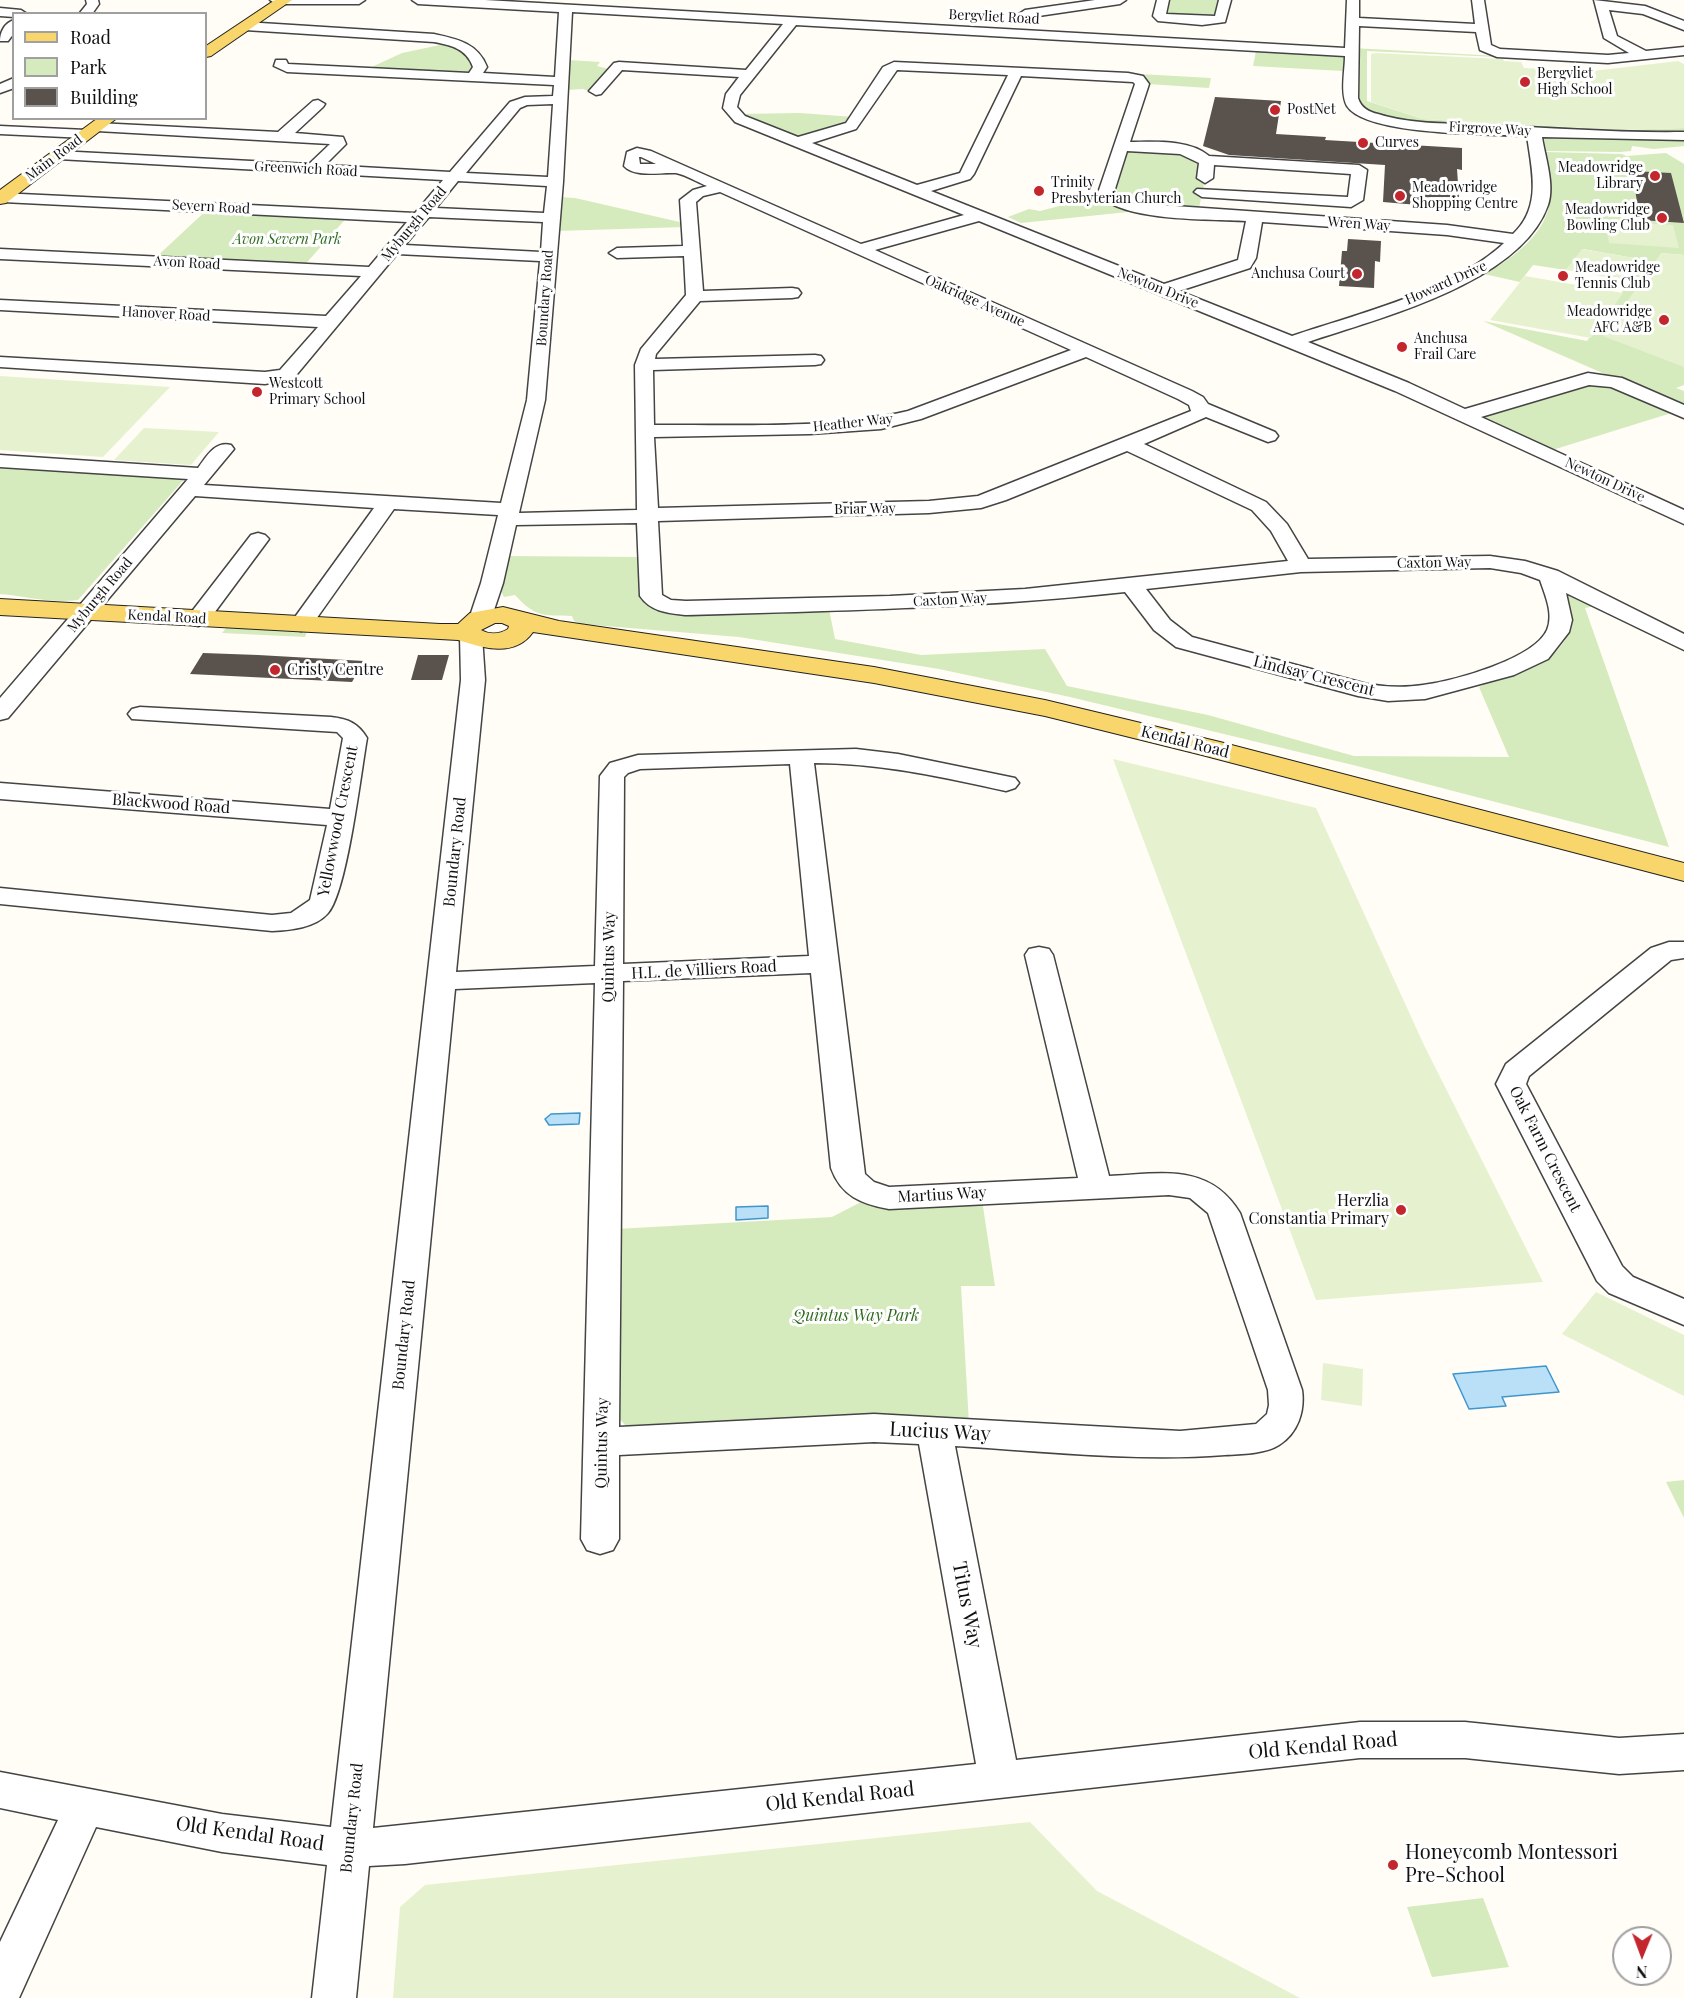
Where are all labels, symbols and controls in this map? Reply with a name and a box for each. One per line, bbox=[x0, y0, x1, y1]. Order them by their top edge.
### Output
street label: Bergvliet Road bbox=[948, 6, 1040, 28]
legend bbox=[12, 12, 207, 120]
text: Road bbox=[70, 25, 111, 49]
text: Park bbox=[70, 55, 107, 79]
place label: Bergvliet High School bbox=[1537, 66, 1613, 98]
marker: Bergvliet High School bbox=[1518, 75, 1532, 89]
text: Building bbox=[70, 85, 138, 109]
place label: PostNet bbox=[1287, 102, 1336, 118]
marker: PostNet bbox=[1268, 103, 1282, 117]
street label: Firgrove Way bbox=[1448, 118, 1532, 140]
street label: Main Road bbox=[22, 131, 86, 185]
place label: Curves bbox=[1375, 135, 1419, 151]
marker: Curves bbox=[1356, 136, 1370, 150]
street label: Greenwich Road bbox=[254, 158, 358, 180]
place label: Meadowridge Library bbox=[1558, 160, 1643, 192]
marker: Meadowridge Library bbox=[1648, 169, 1662, 183]
place label: Trinity Presbyterian Church bbox=[1051, 175, 1181, 208]
place label: Meadowridge Shopping Centre bbox=[1412, 180, 1518, 212]
street label: Myburgh Road bbox=[378, 183, 450, 265]
marker: Trinity Presbyterian Church bbox=[1032, 184, 1046, 198]
marker: Meadowridge Shopping Centre bbox=[1393, 189, 1407, 203]
street label: Severn Road bbox=[171, 197, 251, 217]
place label: Meadowridge Bowling Club bbox=[1565, 202, 1650, 234]
marker: Meadowridge Bowling Club bbox=[1655, 211, 1669, 225]
street label: Wren Way bbox=[1327, 213, 1391, 235]
park label: Avon Severn Park bbox=[233, 232, 341, 248]
street label: Boundary Road bbox=[533, 249, 557, 347]
street label: Avon Road bbox=[153, 253, 221, 273]
street label: Howard Drive bbox=[1403, 258, 1489, 308]
place label: Meadowridge Tennis Club bbox=[1575, 260, 1660, 292]
street label: Newton Drive bbox=[1115, 264, 1201, 312]
place label: Anchusa Court bbox=[1251, 266, 1345, 282]
marker: Anchusa Court bbox=[1350, 267, 1364, 281]
marker: Meadowridge Tennis Club bbox=[1556, 269, 1570, 283]
street label: Oakridge Avenue bbox=[922, 271, 1028, 331]
street label: Hanover Road bbox=[121, 303, 211, 325]
place label: Meadowridge AFC A&B bbox=[1567, 304, 1652, 336]
marker: Meadowridge AFC A&B bbox=[1657, 313, 1671, 327]
place label: Anchusa Frail Care bbox=[1414, 331, 1476, 364]
marker: Anchusa Frail Care bbox=[1395, 340, 1409, 354]
place label: Westcott Primary School bbox=[269, 376, 366, 408]
marker: Westcott Primary School bbox=[250, 385, 264, 399]
street label: Heather Way bbox=[812, 410, 894, 436]
street label: Newton Drive bbox=[1562, 454, 1648, 506]
street label: Briar Way bbox=[834, 500, 896, 518]
street label: Myburgh Road bbox=[64, 554, 136, 636]
street label: Caxton Way bbox=[1397, 554, 1471, 572]
street label: Caxton Way bbox=[912, 590, 988, 610]
street label: Kendal Road bbox=[127, 607, 207, 627]
street label: Lindsay Crescent bbox=[1251, 652, 1377, 700]
place label: Cristy Centre bbox=[287, 660, 384, 680]
marker: Cristy Centre bbox=[268, 663, 282, 677]
street label: Kendal Road bbox=[1139, 722, 1231, 762]
street label: Yellowwood Crescent bbox=[314, 744, 362, 898]
street label: Blackwood Road bbox=[111, 790, 231, 818]
street label: Boundary Road bbox=[440, 796, 470, 908]
street label: Quintus Way bbox=[599, 911, 619, 1003]
street label: H.L. de Villiers Road bbox=[631, 957, 777, 983]
street label: Oak Farm Crescent bbox=[1505, 1083, 1585, 1215]
street label: Martius Way bbox=[897, 1183, 987, 1207]
place label: Herzlia Constantia Primary bbox=[1249, 1191, 1389, 1229]
marker: Herzlia Constantia Primary bbox=[1394, 1203, 1408, 1217]
street label: Boundary Road bbox=[389, 1279, 419, 1391]
park label: Quintus Way Park bbox=[793, 1306, 919, 1326]
street label: Quintus Way bbox=[592, 1397, 612, 1489]
street label: Lucius Way bbox=[889, 1417, 991, 1447]
street label: Titus Way bbox=[947, 1560, 987, 1650]
street label: Old Kendal Road bbox=[1247, 1728, 1399, 1764]
street label: Boundary Road bbox=[337, 1762, 367, 1874]
street label: Old Kendal Road bbox=[764, 1777, 916, 1817]
street label: Old Kendal Road bbox=[174, 1812, 326, 1856]
place label: Honeycomb Montessori Pre-School bbox=[1405, 1841, 1618, 1888]
marker: Honeycomb Montessori Pre-School bbox=[1386, 1858, 1400, 1872]
north arrow bbox=[1612, 1926, 1672, 1986]
text: N bbox=[1636, 1962, 1648, 1983]

